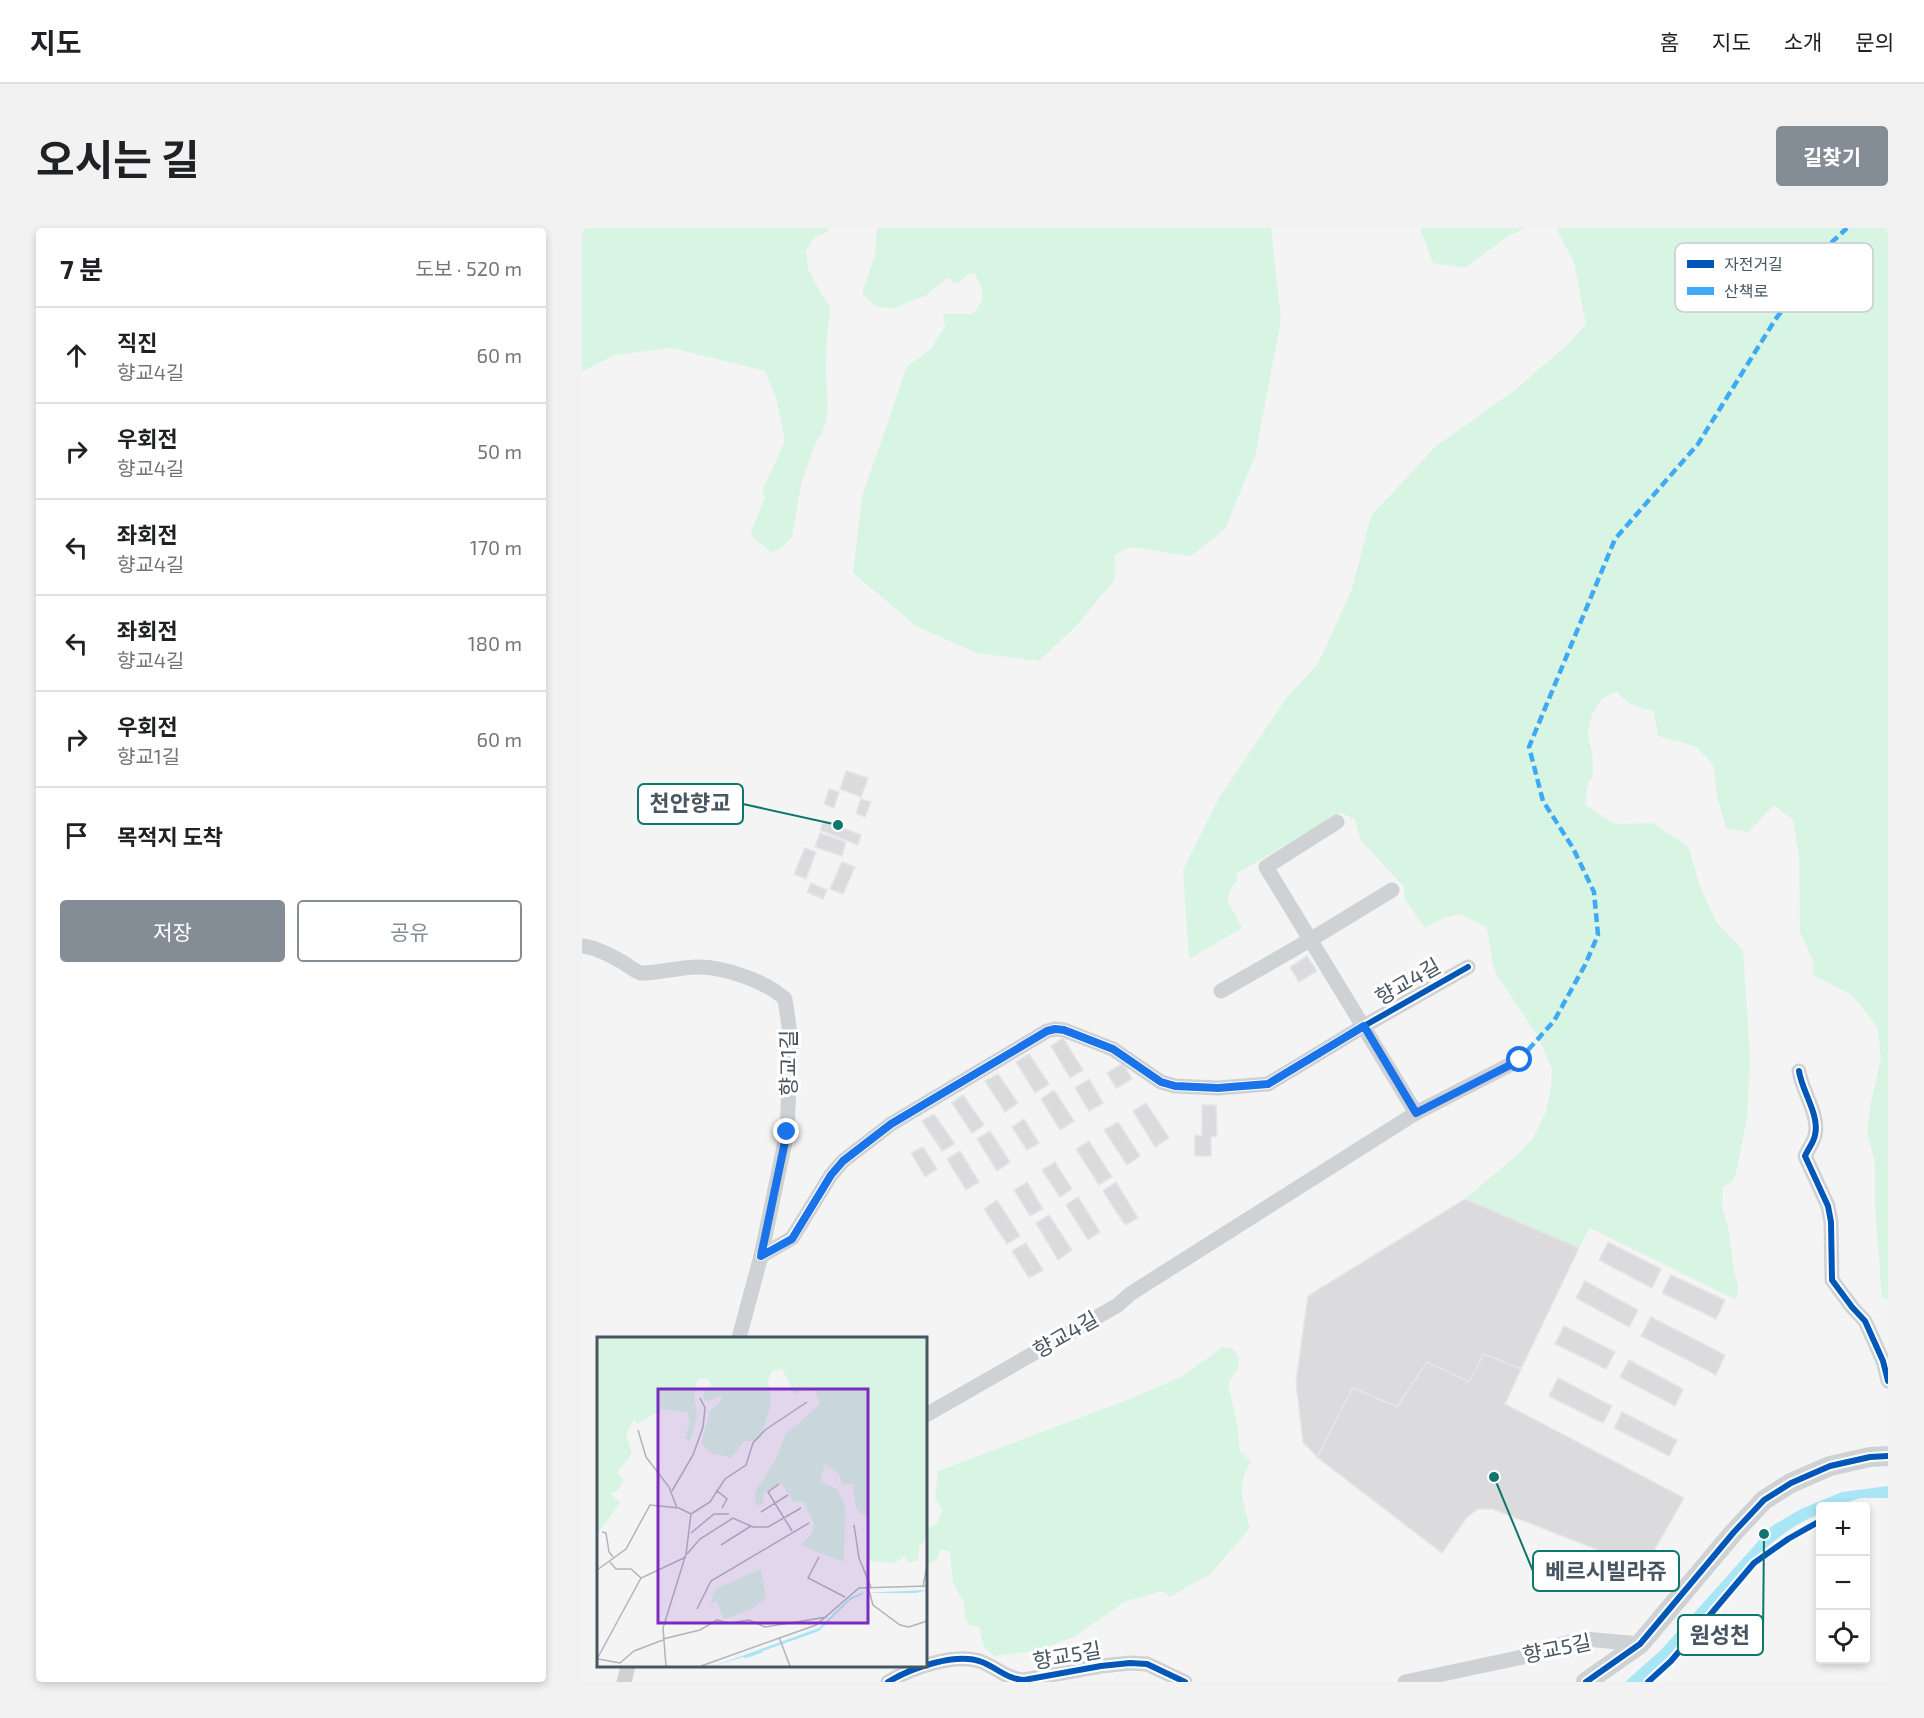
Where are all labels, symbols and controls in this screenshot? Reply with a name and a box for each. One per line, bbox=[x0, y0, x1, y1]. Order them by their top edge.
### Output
text: 지도 bbox=[30, 25, 82, 59]
text: 홈 bbox=[1660, 29, 1679, 54]
text: 지도 bbox=[1712, 29, 1751, 54]
text: 소개 bbox=[1784, 29, 1822, 54]
text: 문의 bbox=[1855, 29, 1894, 54]
button: 길찾기 bbox=[1776, 126, 1888, 186]
text: 오시는 길 bbox=[36, 133, 200, 183]
legend bbox=[1675, 243, 1873, 312]
text: 7 분 bbox=[60, 253, 103, 284]
text: 자전거길 bbox=[1724, 254, 1783, 273]
text: 도보 · 520 m bbox=[416, 256, 522, 280]
text: 산책로 bbox=[1724, 281, 1768, 300]
text: 직진 bbox=[117, 329, 157, 355]
icon: ahead bbox=[60, 339, 93, 372]
text: 60 m bbox=[477, 343, 522, 367]
text: 향교4길 bbox=[117, 360, 185, 384]
text: 우회전 bbox=[117, 425, 178, 451]
icon: right bbox=[60, 435, 93, 468]
text: 50 m bbox=[477, 439, 522, 463]
text: 향교4길 bbox=[117, 456, 185, 480]
text: 좌회전 bbox=[117, 521, 178, 547]
icon: left bbox=[60, 531, 93, 564]
text: 170 m bbox=[470, 535, 522, 559]
text: 향교4길 bbox=[117, 552, 185, 576]
text: 좌회전 bbox=[117, 617, 178, 643]
icon: left bbox=[60, 627, 93, 660]
text: 180 m bbox=[468, 631, 522, 655]
text: 향교4길 bbox=[117, 648, 185, 672]
text: 우회전 bbox=[117, 713, 178, 739]
icon: right bbox=[60, 723, 93, 756]
text: 60 m bbox=[477, 727, 522, 751]
text: 향교1길 bbox=[117, 744, 180, 768]
callout: 천안향교 bbox=[638, 784, 743, 824]
text: 천안향교 bbox=[650, 789, 730, 815]
icon: arrive bbox=[60, 819, 93, 852]
text: 목적지 도착 bbox=[117, 823, 223, 849]
button: 저장 bbox=[60, 900, 285, 962]
button: 공유 bbox=[297, 900, 522, 962]
street label: 향교4길 bbox=[1370, 952, 1444, 1009]
street label: 향교1길 bbox=[775, 1030, 800, 1096]
route start bbox=[1506, 1046, 1532, 1072]
route end bbox=[773, 1118, 799, 1144]
street label: 향교4길 bbox=[1028, 1305, 1102, 1362]
inset map bbox=[597, 1337, 927, 1667]
map controls bbox=[1816, 1502, 1870, 1664]
button: + bbox=[1816, 1502, 1870, 1556]
callout: 베르시빌라쥬 bbox=[1533, 1551, 1679, 1591]
button: − bbox=[1816, 1556, 1870, 1610]
text: 베르시빌라쥬 bbox=[1545, 1557, 1667, 1583]
button: locate bbox=[1816, 1610, 1870, 1664]
callout: 원성천 bbox=[1678, 1615, 1763, 1655]
text: 원성천 bbox=[1690, 1621, 1750, 1647]
street label: 향교5길 bbox=[1520, 1628, 1593, 1667]
street label: 향교5길 bbox=[1030, 1636, 1103, 1673]

